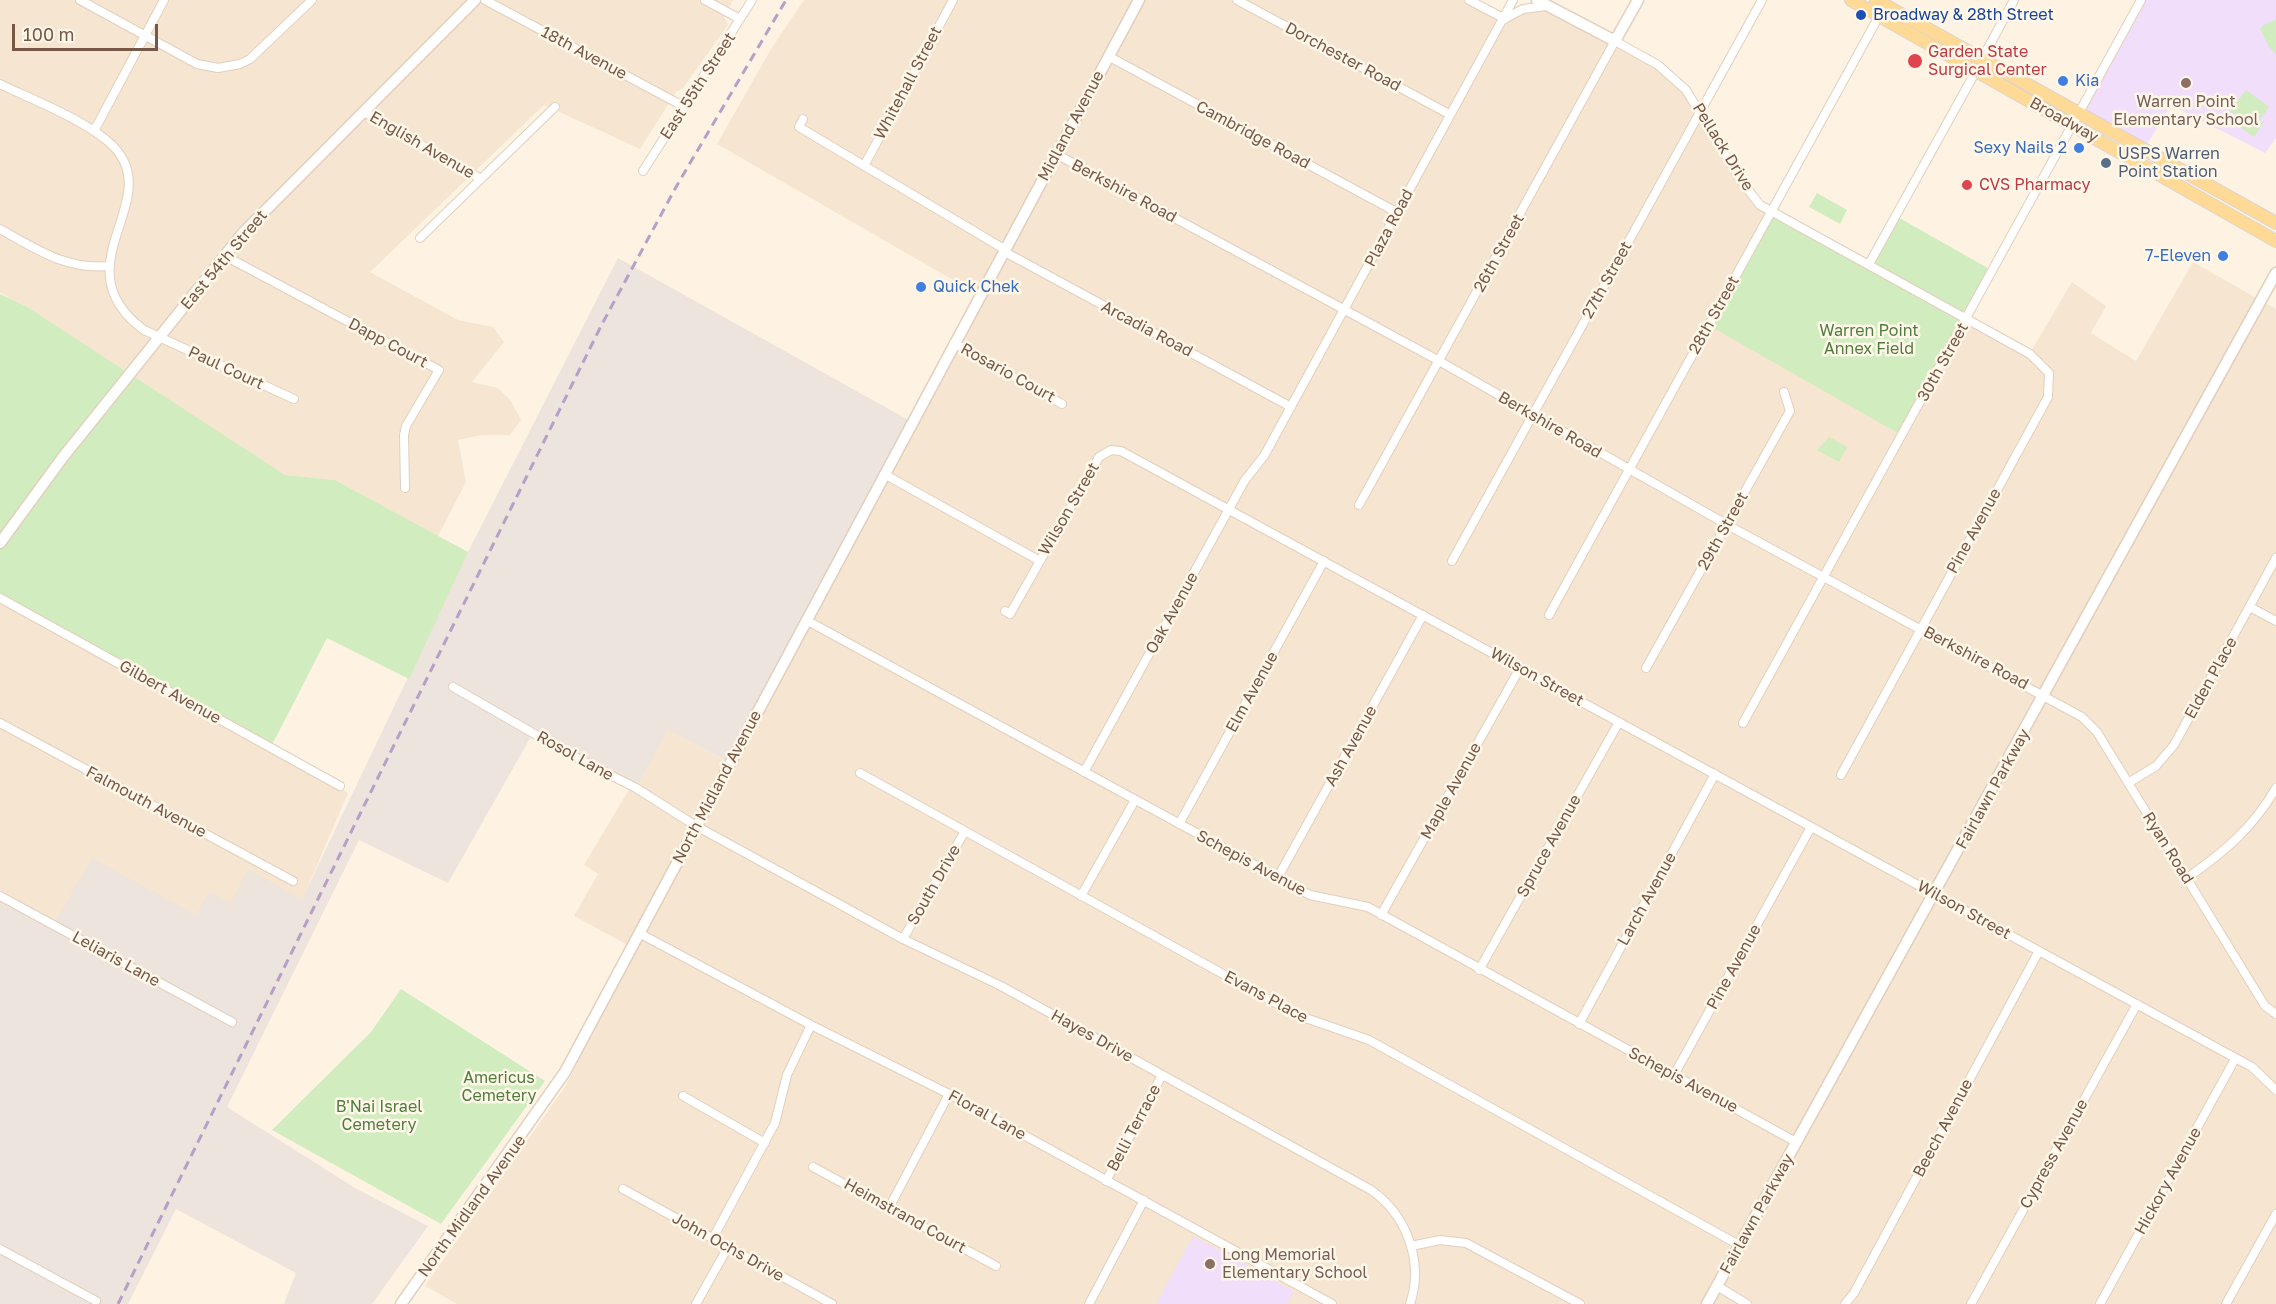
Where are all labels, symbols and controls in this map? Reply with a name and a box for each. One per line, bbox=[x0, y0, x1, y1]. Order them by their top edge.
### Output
place label: Broadway & 28th Street bbox=[1873, 5, 2054, 25]
marker: Broadway & 28th Street bbox=[1854, 8, 1868, 22]
scale bar bbox=[15, 12, 160, 50]
street label: Dorchester Road bbox=[1282, 18, 1404, 96]
street label: 18th Avenue bbox=[538, 22, 630, 84]
text: 100 m bbox=[23, 23, 74, 45]
street label: Whitehall Street bbox=[870, 23, 946, 143]
street label: East 55th Street bbox=[656, 29, 740, 143]
place label: Garden State Surgical Center bbox=[1928, 42, 2047, 80]
marker: Garden State Surgical Center bbox=[1906, 52, 1924, 70]
street label: Midland Avenue bbox=[1034, 68, 1108, 184]
place label: Kia bbox=[2075, 71, 2099, 91]
marker: Kia bbox=[2056, 74, 2070, 88]
marker: Warren Point Elementary School bbox=[2179, 76, 2193, 90]
place label: Warren Point Elementary School bbox=[2113, 92, 2259, 130]
street label: Broadway bbox=[2026, 93, 2102, 147]
street label: Cambridge Road bbox=[1193, 97, 1313, 173]
street label: Pellack Drive bbox=[1688, 99, 1758, 195]
street label: English Avenue bbox=[366, 107, 478, 183]
place label: Sexy Nails 2 bbox=[1974, 138, 2067, 158]
marker: Sexy Nails 2 bbox=[2072, 141, 2086, 155]
place label: USPS Warren Point Station bbox=[2118, 144, 2220, 182]
street label: Berkshire Road bbox=[1068, 155, 1180, 227]
marker: USPS Warren Point Station bbox=[2099, 156, 2113, 170]
place label: CVS Pharmacy bbox=[1979, 175, 2090, 195]
marker: CVS Pharmacy bbox=[1960, 178, 1974, 192]
street label: Plaza Road bbox=[1361, 186, 1417, 270]
street label: East 54th Street bbox=[177, 206, 271, 314]
street label: 26th Street bbox=[1470, 210, 1528, 296]
street label: 27th Street bbox=[1578, 238, 1636, 322]
place label: 7-Eleven bbox=[2145, 246, 2211, 266]
marker: 7-Eleven bbox=[2216, 249, 2230, 263]
street label: 28th Street bbox=[1685, 272, 1743, 358]
place label: Quick Chek bbox=[933, 277, 1020, 297]
marker: Quick Chek bbox=[914, 280, 928, 294]
street label: Arcadia Road bbox=[1098, 297, 1196, 361]
street label: Dapp Court bbox=[345, 314, 431, 372]
street label: 30th Street bbox=[1914, 319, 1972, 405]
park label: Warren Point Annex Field bbox=[1819, 321, 1919, 359]
street label: Rosario Court bbox=[957, 339, 1059, 407]
street label: Paul Court bbox=[185, 342, 267, 394]
street label: Berkshire Road bbox=[1495, 388, 1605, 462]
street label: Wilson Street bbox=[1035, 459, 1103, 559]
street label: Pine Avenue bbox=[1943, 485, 2005, 577]
street label: 29th Street bbox=[1694, 488, 1752, 574]
street label: Oak Avenue bbox=[1142, 569, 1202, 657]
street label: Berkshire Road bbox=[1920, 622, 2032, 694]
street label: Elden Place bbox=[2181, 634, 2241, 722]
street label: Wilson Street bbox=[1487, 643, 1587, 711]
street label: Elm Avenue bbox=[1222, 648, 1282, 736]
street label: Gilbert Avenue bbox=[116, 656, 224, 728]
street label: Ash Avenue bbox=[1321, 702, 1381, 790]
street label: North Midland Avenue bbox=[668, 707, 766, 867]
street label: Fairlawn Parkway bbox=[1952, 725, 2034, 853]
street label: Rosol Lane bbox=[533, 727, 617, 785]
street label: Maple Avenue bbox=[1417, 739, 1485, 843]
street label: Falmouth Avenue bbox=[83, 762, 209, 842]
street label: Spruce Avenue bbox=[1513, 791, 1585, 901]
street label: Ryan Road bbox=[2138, 808, 2198, 888]
street label: Schepis Avenue bbox=[1193, 826, 1309, 900]
street label: South Drive bbox=[903, 841, 965, 929]
street label: Larch Avenue bbox=[1614, 849, 1680, 949]
street label: Wilson Street bbox=[1914, 876, 2014, 944]
street label: Pine Avenue bbox=[1703, 921, 1765, 1013]
street label: Leliaris Lane bbox=[69, 927, 163, 991]
street label: Evans Place bbox=[1221, 967, 1311, 1027]
street label: Hayes Drive bbox=[1048, 1006, 1136, 1066]
street label: Schepis Avenue bbox=[1625, 1043, 1741, 1117]
park label: Americus Cemetery bbox=[462, 1068, 536, 1106]
street label: Beech Avenue bbox=[1909, 1076, 1977, 1180]
street label: Belli Terrace bbox=[1103, 1081, 1165, 1175]
street label: Floral Lane bbox=[945, 1086, 1029, 1144]
street label: Cypress Avenue bbox=[2016, 1096, 2092, 1212]
park label: B'Nai Israel Cemetery bbox=[336, 1097, 422, 1135]
street label: Hickory Avenue bbox=[2131, 1124, 2205, 1238]
street label: North Midland Avenue bbox=[414, 1131, 530, 1281]
street label: Fairlawn Parkway bbox=[1716, 1150, 1798, 1278]
street label: Heimstrand Court bbox=[841, 1174, 969, 1258]
street label: John Ochs Drive bbox=[669, 1208, 787, 1286]
place label: Long Memorial Elementary School bbox=[1222, 1245, 1367, 1283]
marker: Long Memorial Elementary School bbox=[1203, 1257, 1217, 1271]

